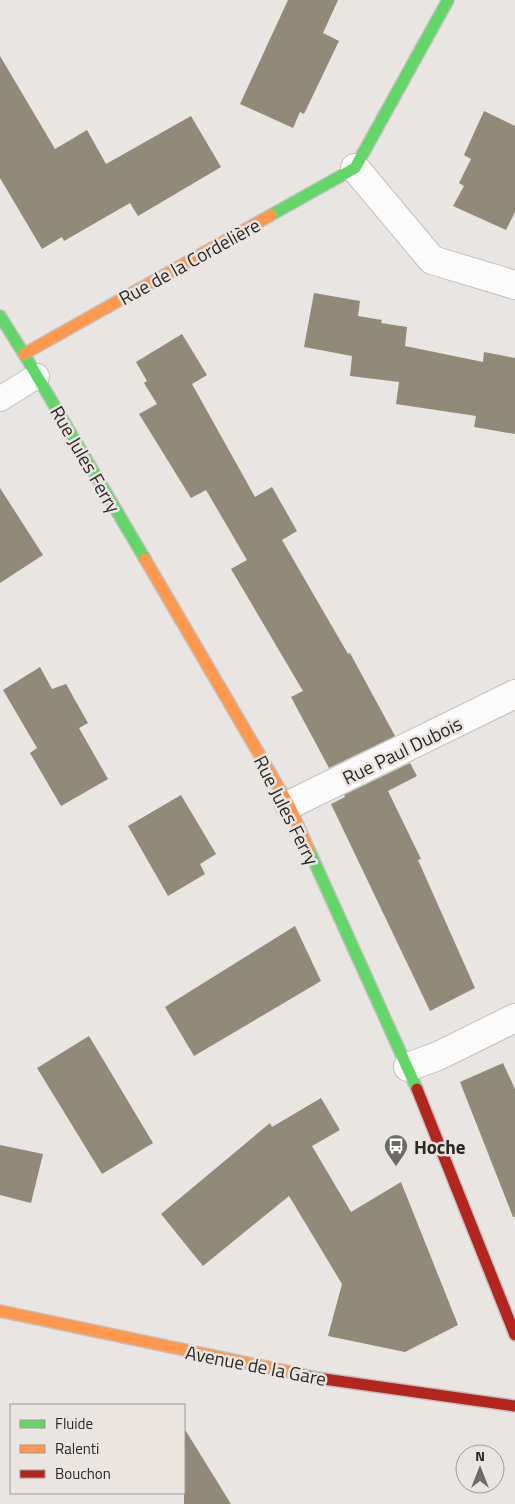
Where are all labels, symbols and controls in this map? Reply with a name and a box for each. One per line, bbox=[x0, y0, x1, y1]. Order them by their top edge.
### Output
street label: Rue de la Cordelière bbox=[113, 210, 265, 312]
street label: Rue Jules Ferry bbox=[44, 400, 128, 518]
street label: Rue Paul Dubois bbox=[337, 708, 467, 792]
street label: Rue Jules Ferry bbox=[247, 750, 327, 870]
place label: Hoche bbox=[414, 1132, 466, 1161]
bus stop icon: Hoche bbox=[383, 1133, 409, 1167]
street label: Avenue de la Gare bbox=[183, 1337, 329, 1393]
legend bbox=[10, 1404, 185, 1494]
text: Fluide bbox=[55, 1412, 93, 1435]
text: Ralenti bbox=[55, 1437, 99, 1460]
north arrow bbox=[455, 1444, 505, 1494]
text: N bbox=[475, 1445, 485, 1466]
text: Bouchon bbox=[55, 1462, 111, 1485]

